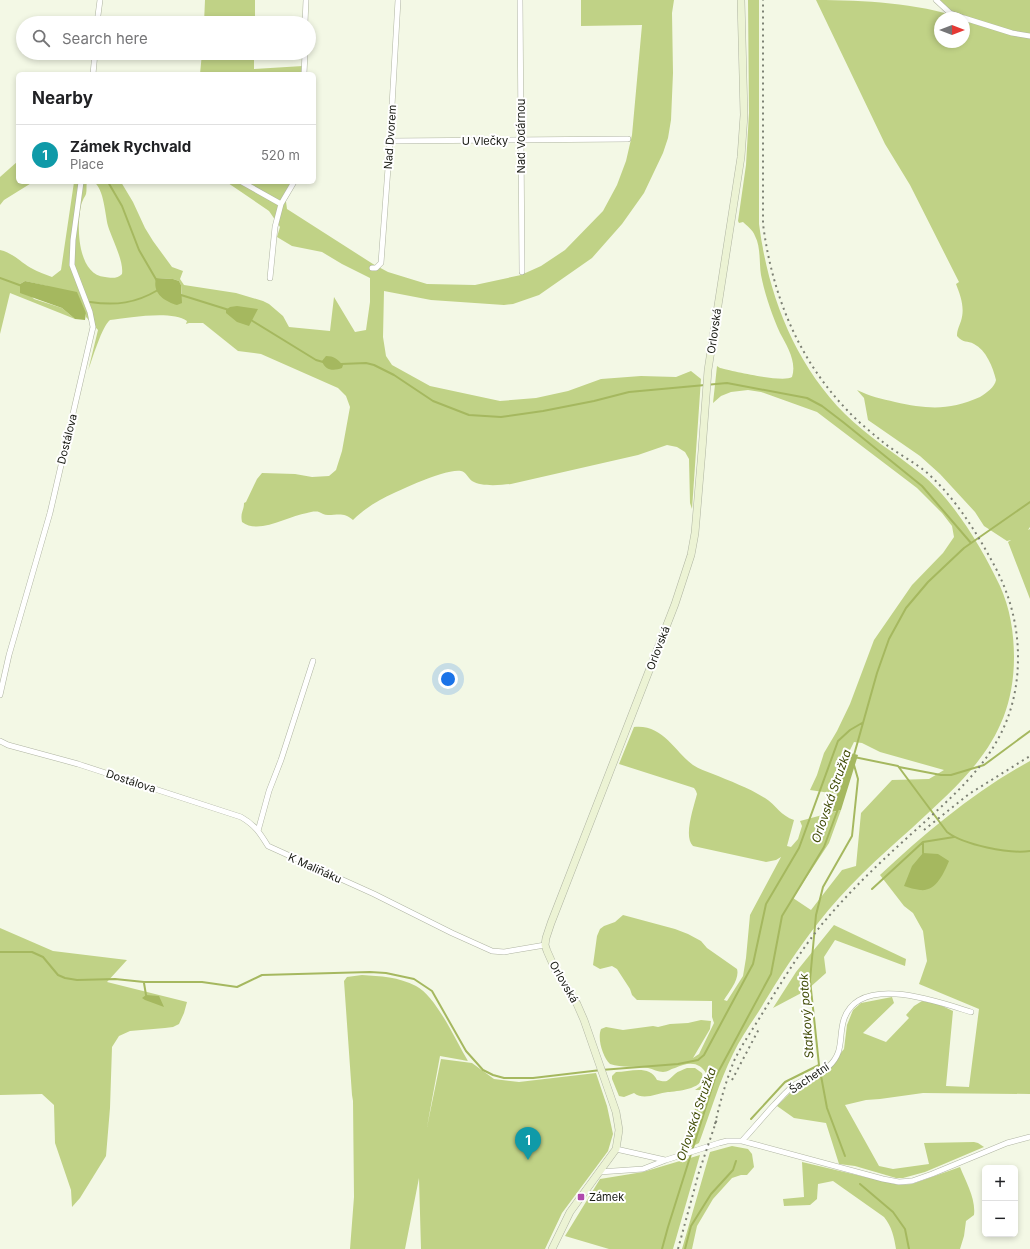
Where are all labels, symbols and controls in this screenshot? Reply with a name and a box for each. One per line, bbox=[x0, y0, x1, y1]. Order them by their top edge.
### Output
north arrow bbox=[934, 12, 970, 48]
search box bbox=[16, 16, 316, 60]
icon: search bbox=[30, 27, 52, 49]
text: Search here bbox=[62, 29, 148, 48]
text: Nearby bbox=[32, 88, 93, 108]
street label: Nad Vodárnou bbox=[514, 99, 528, 173]
street label: Nad Dvorem bbox=[381, 104, 399, 170]
street label: U Vlečky bbox=[462, 134, 508, 148]
text: Zámek Rychvald bbox=[70, 137, 191, 156]
text: 1 bbox=[42, 147, 48, 163]
text: 520 m bbox=[261, 147, 300, 163]
text: Place bbox=[70, 156, 104, 172]
street label: Orlovská bbox=[704, 307, 724, 355]
street label: Dostálova bbox=[54, 412, 80, 466]
street label: Orlovská bbox=[643, 624, 673, 672]
your location bbox=[438, 669, 458, 689]
water label: Orlovská Stružka bbox=[808, 747, 854, 845]
street label: Dostálova bbox=[104, 766, 158, 796]
street label: K Maliňáku bbox=[286, 850, 344, 886]
street label: Orlovská bbox=[546, 959, 582, 1005]
water label: Statkový potok bbox=[796, 973, 816, 1059]
street label: Šachetní bbox=[786, 1059, 832, 1096]
water label: Orlovská Stružka bbox=[673, 1065, 719, 1163]
pin: 1 bbox=[515, 1127, 541, 1160]
map controls bbox=[982, 1165, 1018, 1237]
button: + bbox=[982, 1165, 1018, 1201]
place label: Zámek bbox=[589, 1190, 624, 1204]
marker: Zámek bbox=[576, 1192, 586, 1202]
button: − bbox=[982, 1201, 1018, 1237]

